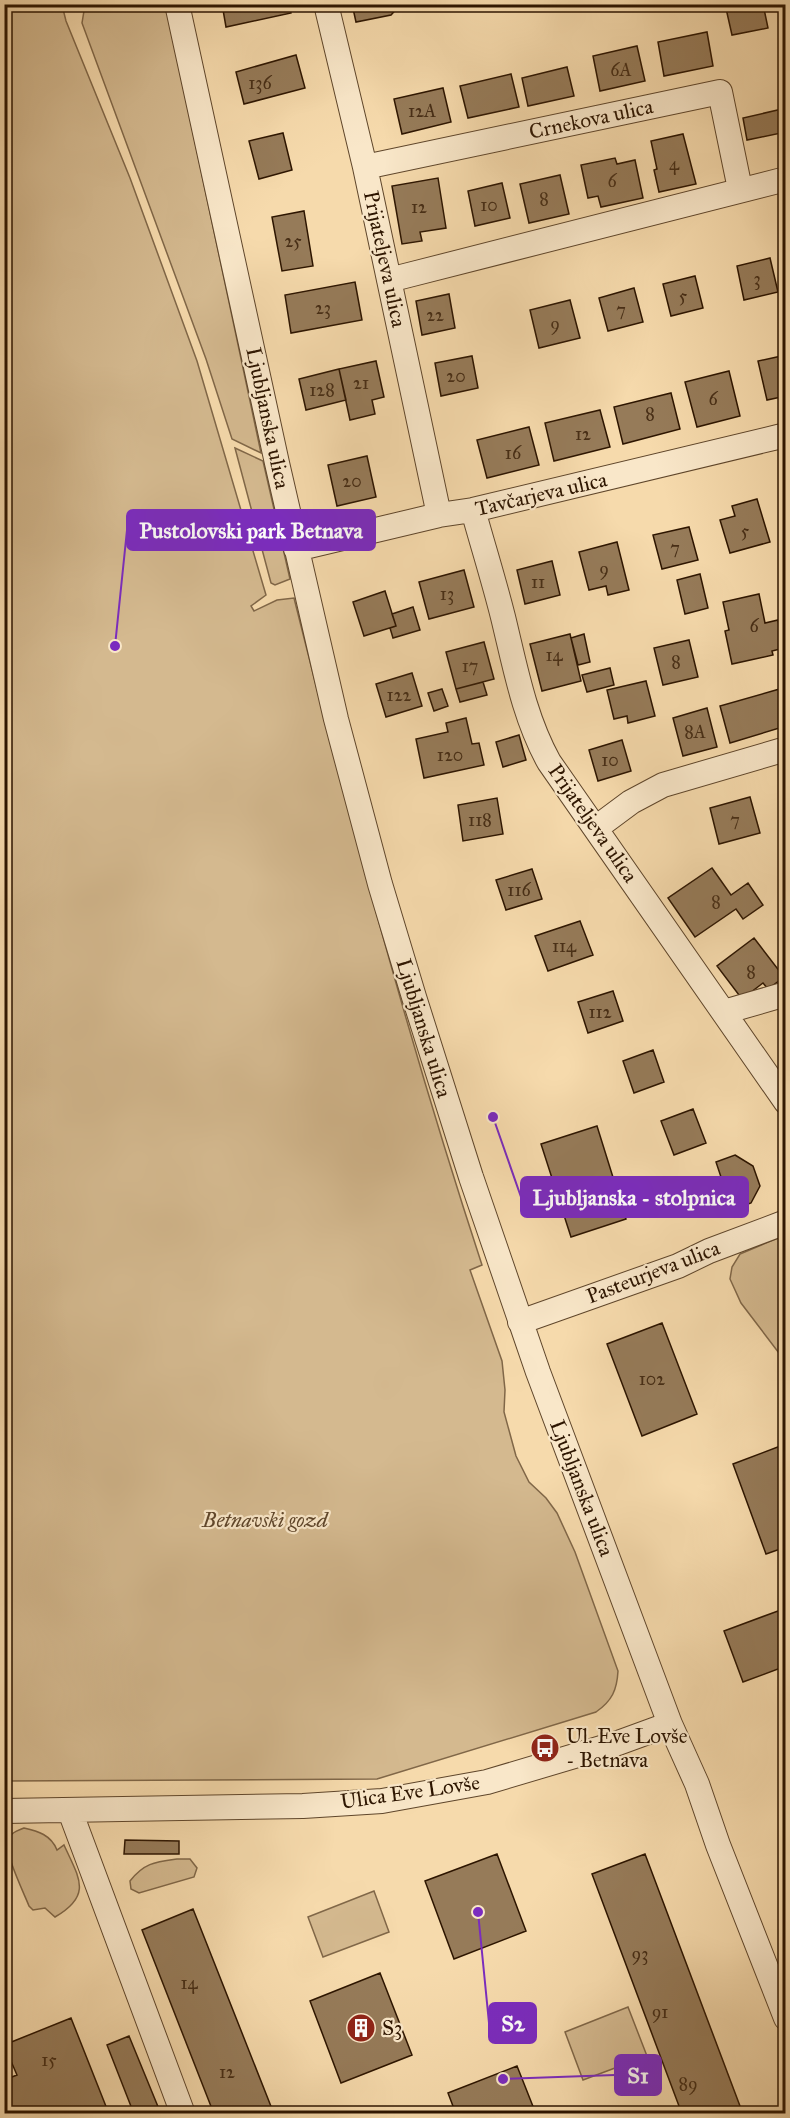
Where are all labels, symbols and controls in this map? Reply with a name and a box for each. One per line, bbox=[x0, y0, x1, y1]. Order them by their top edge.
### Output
house number: 6A bbox=[610, 59, 632, 81]
house number: 136 bbox=[248, 72, 273, 94]
street label: Crnekova ulica bbox=[527, 93, 655, 145]
house number: 12A bbox=[408, 100, 436, 122]
house number: 4 bbox=[669, 153, 680, 175]
house number: 6 bbox=[607, 170, 617, 192]
street label: Prijateljeva ulica bbox=[358, 188, 412, 330]
house number: 8 bbox=[539, 188, 549, 210]
house number: 10 bbox=[480, 194, 498, 216]
house number: 12 bbox=[411, 196, 427, 218]
house number: 25 bbox=[284, 230, 302, 252]
house number: 3 bbox=[753, 268, 761, 290]
house number: 5 bbox=[679, 285, 688, 307]
house number: 23 bbox=[315, 297, 331, 319]
house number: 7 bbox=[616, 299, 626, 321]
house number: 22 bbox=[426, 304, 444, 326]
house number: 9 bbox=[550, 313, 560, 335]
street label: Ljubljanska ulica bbox=[240, 345, 296, 491]
house number: 20 bbox=[446, 365, 466, 387]
house number: 21 bbox=[353, 372, 369, 394]
house number: 128 bbox=[309, 379, 335, 401]
house number: 6 bbox=[708, 388, 718, 410]
house number: 8 bbox=[645, 403, 655, 425]
house number: 12 bbox=[575, 423, 591, 445]
house number: 16 bbox=[505, 442, 522, 464]
street label: Tavčarjeva ulica bbox=[472, 466, 610, 522]
house number: 20 bbox=[342, 470, 362, 492]
callout: Pustolovski park Betnava bbox=[127, 510, 375, 550]
text: Pustolovski park Betnava bbox=[139, 517, 363, 544]
house number: 5 bbox=[741, 520, 750, 542]
house number: 7 bbox=[670, 537, 680, 559]
house number: 9 bbox=[599, 558, 609, 580]
house number: 11 bbox=[531, 571, 545, 593]
house number: 13 bbox=[440, 583, 454, 605]
house number: 6 bbox=[749, 615, 759, 637]
house number: 14 bbox=[545, 644, 564, 666]
house number: 8 bbox=[671, 651, 681, 673]
house number: 17 bbox=[462, 655, 478, 677]
house number: 122 bbox=[387, 684, 412, 706]
house number: 8A bbox=[684, 721, 706, 743]
house number: 120 bbox=[437, 744, 463, 766]
house number: 10 bbox=[601, 749, 619, 771]
street label: Prijateljeva ulica bbox=[543, 759, 644, 887]
house number: 118 bbox=[468, 809, 492, 831]
house number: 7 bbox=[730, 809, 740, 831]
house number: 116 bbox=[507, 879, 531, 901]
house number: 8 bbox=[711, 891, 721, 913]
house number: 114 bbox=[552, 935, 577, 957]
street label: Ljubljanska ulica bbox=[391, 955, 458, 1101]
house number: 8 bbox=[746, 961, 756, 983]
house number: 112 bbox=[588, 1001, 612, 1023]
callout: Ljubljanska - stolpnica bbox=[521, 1177, 748, 1217]
text: Ljubljanska - stolpnica bbox=[533, 1184, 736, 1211]
street label: Pasteurjeva ulica bbox=[583, 1235, 724, 1309]
house number: 102 bbox=[639, 1368, 665, 1390]
street label: Ljubljanska ulica bbox=[544, 1416, 620, 1560]
park label: Betnavski gozd bbox=[201, 1507, 330, 1533]
place label: Ul. Eve Lovše - Betnava bbox=[566, 1723, 688, 1773]
bus stop icon: Ul. Eve Lovše - Betnava bbox=[529, 1732, 561, 1764]
street label: Ulica Eve Lovše bbox=[339, 1769, 482, 1815]
house number: 93 bbox=[632, 1943, 648, 1965]
house number: 14 bbox=[180, 1972, 199, 1994]
house number: 91 bbox=[652, 2001, 668, 2023]
callout: S2 bbox=[489, 2003, 536, 2043]
text: S2 bbox=[501, 2010, 526, 2037]
building icon: S3 bbox=[345, 2012, 377, 2044]
place label: S3 bbox=[382, 2015, 402, 2041]
house number: 15 bbox=[41, 2049, 57, 2071]
callout: S1 bbox=[615, 2055, 661, 2095]
house number: 12 bbox=[219, 2061, 235, 2083]
text: S1 bbox=[627, 2062, 649, 2089]
house number: 89 bbox=[678, 2073, 698, 2095]

